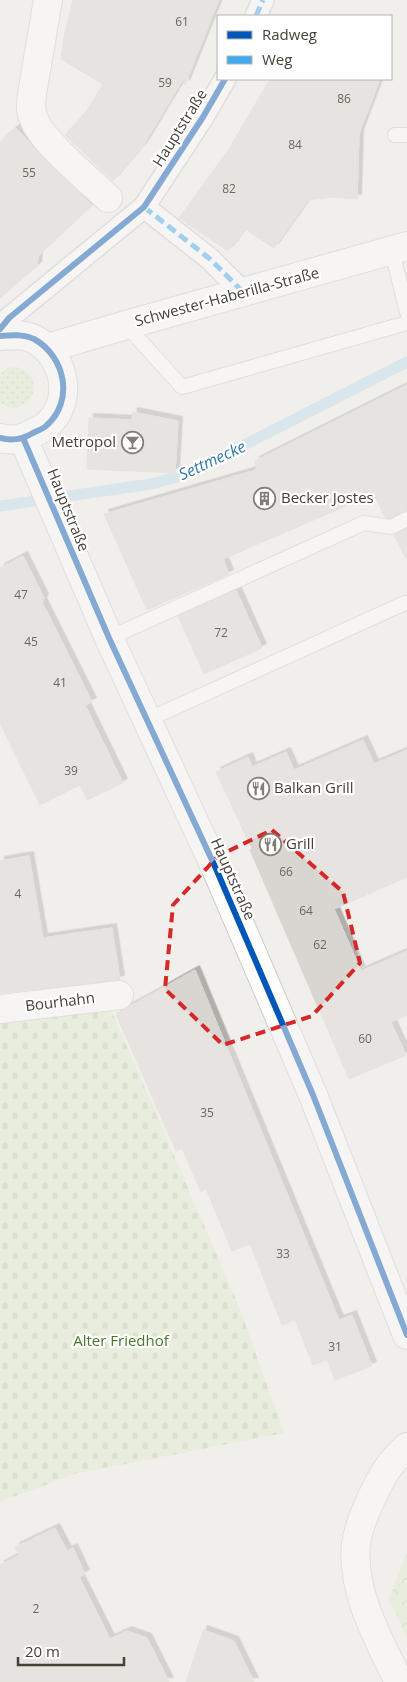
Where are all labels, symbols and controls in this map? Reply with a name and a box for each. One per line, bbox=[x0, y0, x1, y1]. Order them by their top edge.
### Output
house number: 61 bbox=[175, 13, 189, 30]
legend bbox=[217, 15, 392, 80]
text: Radweg bbox=[262, 24, 317, 44]
text: Weg bbox=[262, 49, 292, 69]
house number: 59 bbox=[158, 74, 172, 91]
street label: Hauptstraße bbox=[147, 85, 211, 170]
house number: 86 bbox=[337, 90, 351, 107]
house number: 84 bbox=[288, 136, 302, 153]
house number: 55 bbox=[22, 164, 36, 181]
house number: 82 bbox=[222, 180, 236, 197]
street label: Schwester-Haberilla-Straße bbox=[132, 262, 321, 330]
bar icon: Metropol bbox=[120, 430, 144, 454]
place label: Metropol bbox=[52, 431, 116, 451]
water label: Settmecke bbox=[175, 435, 249, 485]
street label: Hauptstraße bbox=[43, 465, 95, 554]
building icon: Becker Jostes bbox=[253, 486, 277, 510]
place label: Becker Jostes bbox=[281, 487, 374, 507]
house number: 47 bbox=[14, 586, 28, 603]
house number: 72 bbox=[214, 624, 228, 641]
house number: 45 bbox=[24, 633, 38, 650]
house number: 41 bbox=[53, 674, 67, 691]
house number: 39 bbox=[64, 762, 78, 779]
restaurant icon: Balkan Grill bbox=[246, 776, 270, 800]
place label: Balkan Grill bbox=[274, 777, 354, 797]
restaurant icon: Grill bbox=[258, 832, 282, 856]
place label: Grill bbox=[286, 833, 314, 853]
street label: Hauptstraße bbox=[207, 834, 261, 923]
house number: 66 bbox=[279, 863, 293, 880]
house number: 4 bbox=[15, 885, 22, 902]
house number: 64 bbox=[299, 902, 313, 919]
house number: 62 bbox=[313, 936, 327, 953]
street label: Bourhahn bbox=[24, 987, 96, 1015]
house number: 60 bbox=[358, 1030, 372, 1047]
house number: 35 bbox=[200, 1104, 214, 1121]
house number: 33 bbox=[276, 1245, 290, 1262]
park label: Alter Friedhof bbox=[73, 1330, 170, 1350]
house number: 31 bbox=[328, 1338, 342, 1355]
house number: 2 bbox=[33, 1600, 40, 1617]
scale bar bbox=[18, 1634, 124, 1666]
text: 20 m bbox=[25, 1641, 60, 1661]

